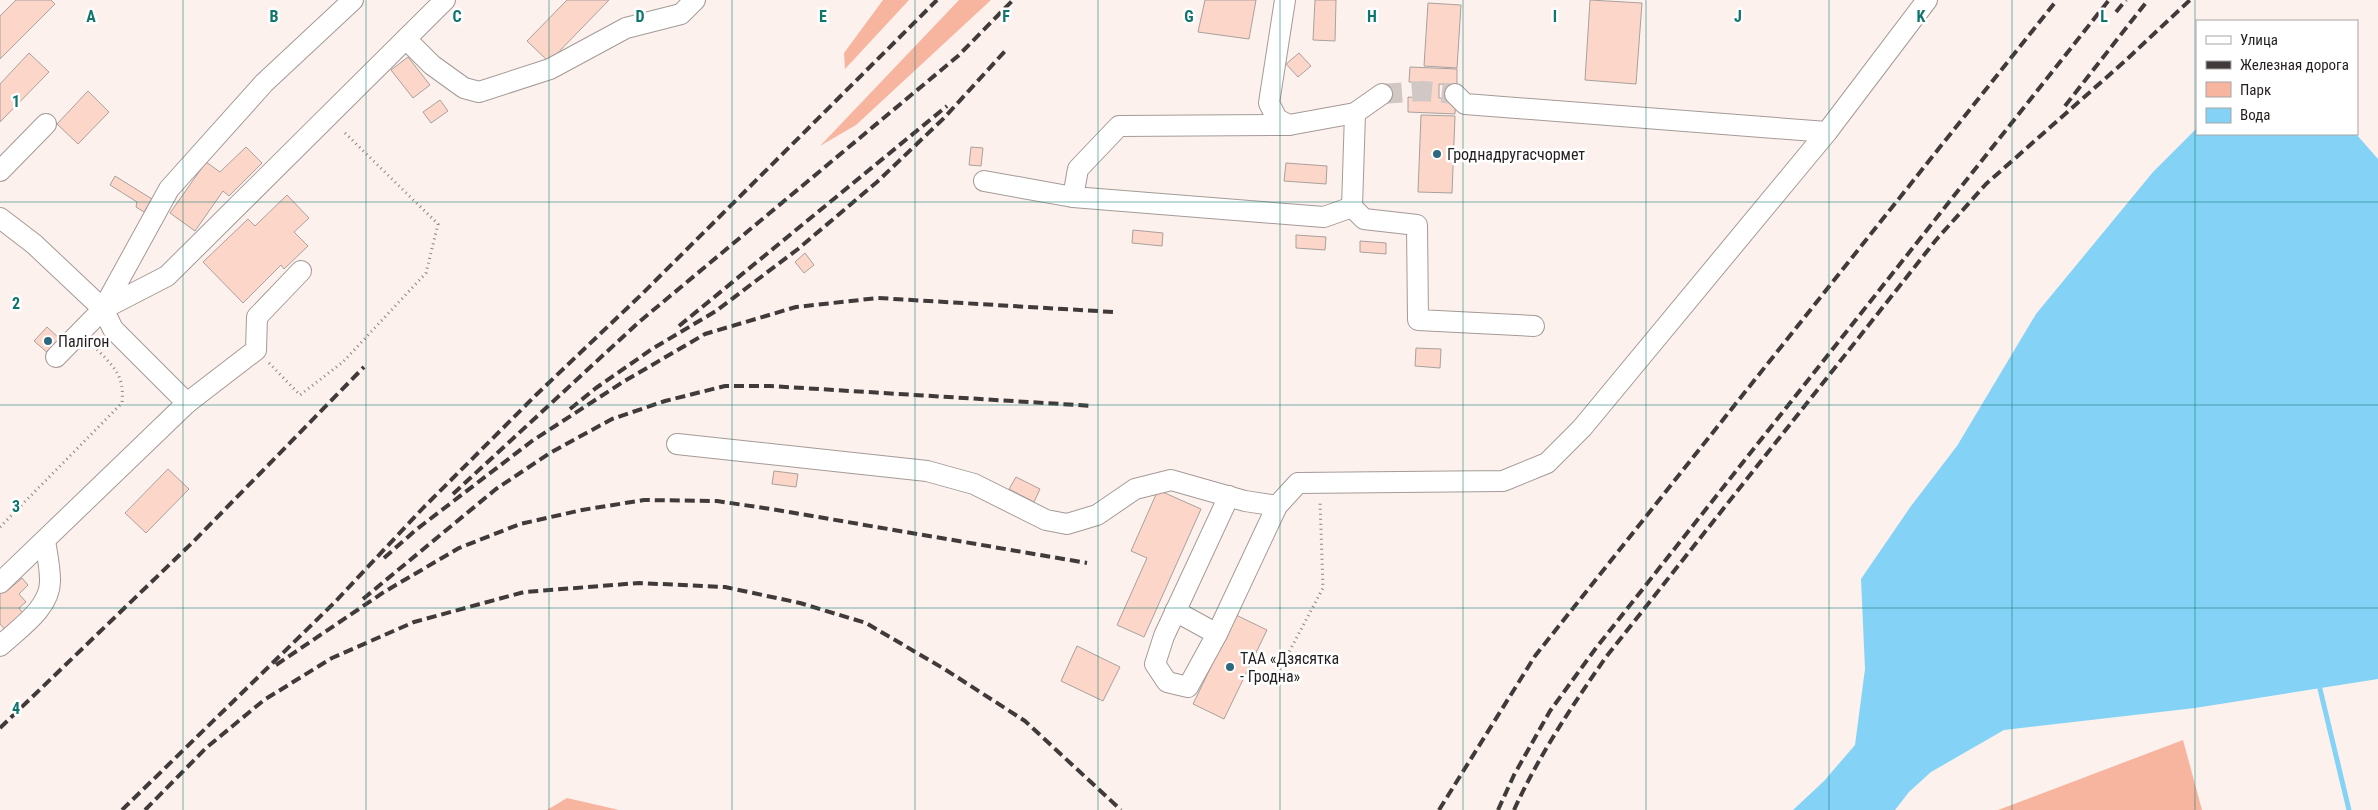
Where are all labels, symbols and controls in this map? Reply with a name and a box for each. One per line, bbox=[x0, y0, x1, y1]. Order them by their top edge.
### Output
text: A bbox=[86, 7, 96, 26]
text: B bbox=[270, 7, 279, 26]
text: C bbox=[452, 7, 462, 26]
text: D bbox=[635, 7, 645, 26]
text: E bbox=[819, 7, 827, 26]
text: F bbox=[1002, 7, 1010, 26]
text: G bbox=[1184, 7, 1194, 26]
text: H bbox=[1367, 7, 1377, 26]
text: I bbox=[1553, 7, 1557, 26]
text: J bbox=[1734, 7, 1742, 26]
text: K bbox=[1917, 7, 1926, 26]
text: L bbox=[2100, 7, 2108, 26]
legend bbox=[2196, 20, 2358, 135]
text: Улица bbox=[2240, 31, 2278, 49]
text: Железная дорога bbox=[2240, 56, 2349, 74]
text: Парк bbox=[2240, 81, 2271, 99]
text: 1 bbox=[12, 92, 20, 111]
text: Вода bbox=[2240, 106, 2270, 124]
place label: Гроднадругасчормет bbox=[1447, 145, 1585, 164]
marker: Гроднадругасчормет bbox=[1431, 148, 1443, 160]
text: 2 bbox=[12, 294, 20, 313]
place label: Палігон bbox=[58, 332, 109, 351]
marker: Палігон bbox=[42, 335, 54, 347]
text: 3 bbox=[12, 497, 20, 516]
place label: ТАА «Дзясятка - Гродна» bbox=[1240, 649, 1339, 686]
marker: ТАА «Дзясятка - Гродна» bbox=[1224, 661, 1236, 673]
text: 4 bbox=[12, 699, 20, 718]

